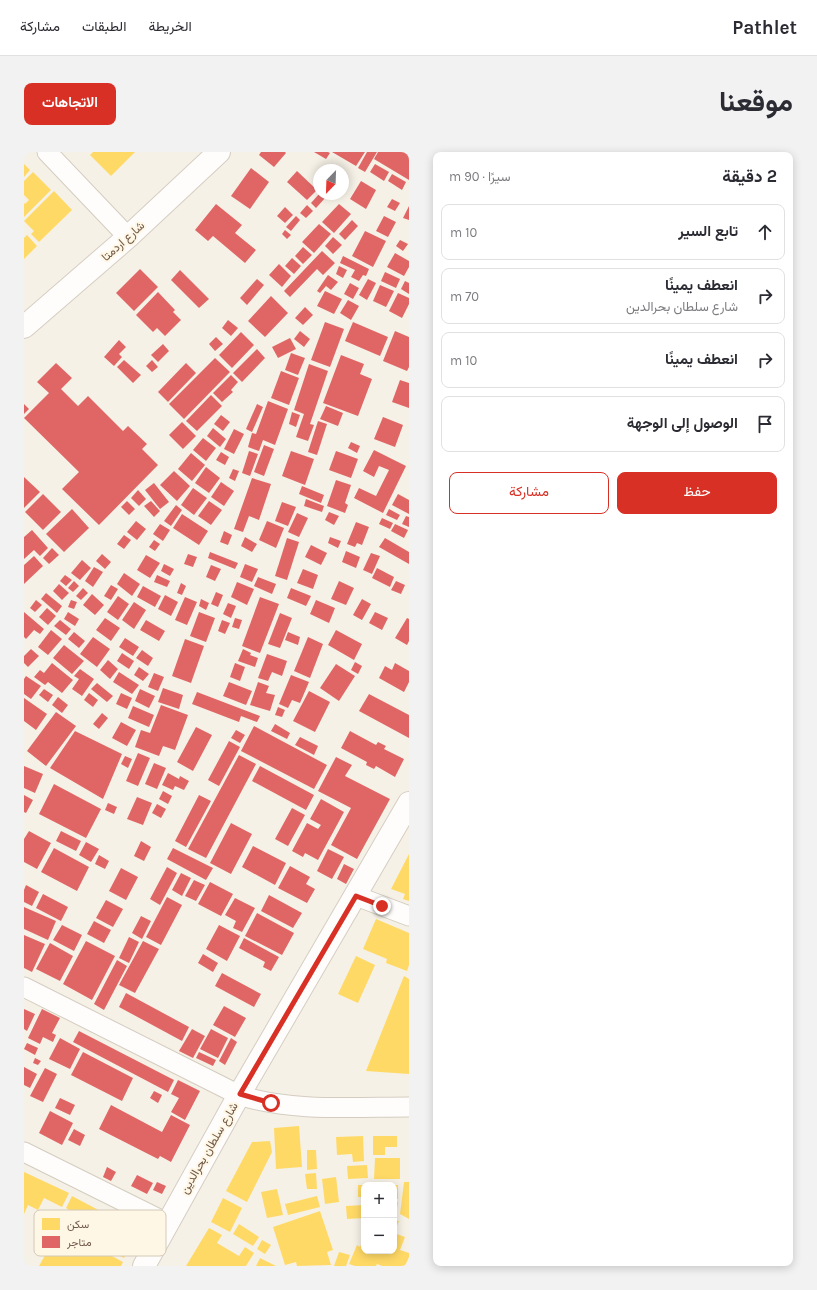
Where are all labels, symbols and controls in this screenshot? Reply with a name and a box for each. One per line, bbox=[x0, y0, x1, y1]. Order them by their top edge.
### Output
text: Pathlet bbox=[732, 17, 797, 39]
text: مشاركة bbox=[20, 18, 60, 35]
text: الطبقات bbox=[82, 18, 126, 35]
text: الخريطة bbox=[148, 18, 192, 35]
button: الاتجاهات bbox=[24, 83, 116, 125]
text: موقعنا bbox=[719, 85, 793, 118]
north arrow bbox=[313, 164, 349, 200]
text: 2 دقيقة bbox=[722, 166, 777, 186]
text: سيرًا · 90 m bbox=[449, 169, 511, 184]
street label: شارع اردمتا bbox=[99, 218, 149, 265]
icon: ahead bbox=[754, 221, 776, 243]
text: تابع السير bbox=[678, 222, 738, 240]
text: 10 m bbox=[450, 225, 477, 240]
text: انعطف يمينًا bbox=[665, 276, 738, 294]
icon: right bbox=[754, 285, 776, 307]
text: 70 m bbox=[450, 289, 479, 304]
text: شارع سلطان بحرالدين bbox=[626, 299, 738, 314]
icon: right bbox=[754, 349, 776, 371]
text: انعطف يمينًا bbox=[665, 350, 738, 368]
text: 10 m bbox=[450, 353, 477, 368]
icon: arrive bbox=[754, 413, 776, 435]
text: الوصول إلى الوجهة bbox=[627, 414, 738, 432]
button: مشاركة bbox=[449, 472, 609, 514]
button: حفظ bbox=[617, 472, 777, 514]
route end bbox=[373, 897, 391, 915]
route start bbox=[262, 1094, 280, 1112]
street label: شارع سلطان بحرالدين bbox=[177, 1100, 243, 1197]
map controls bbox=[361, 1182, 397, 1254]
button: + bbox=[361, 1182, 397, 1218]
legend bbox=[34, 1210, 166, 1256]
text: سكن bbox=[67, 1218, 90, 1231]
button: − bbox=[361, 1218, 397, 1254]
text: متاجر bbox=[66, 1236, 92, 1249]

